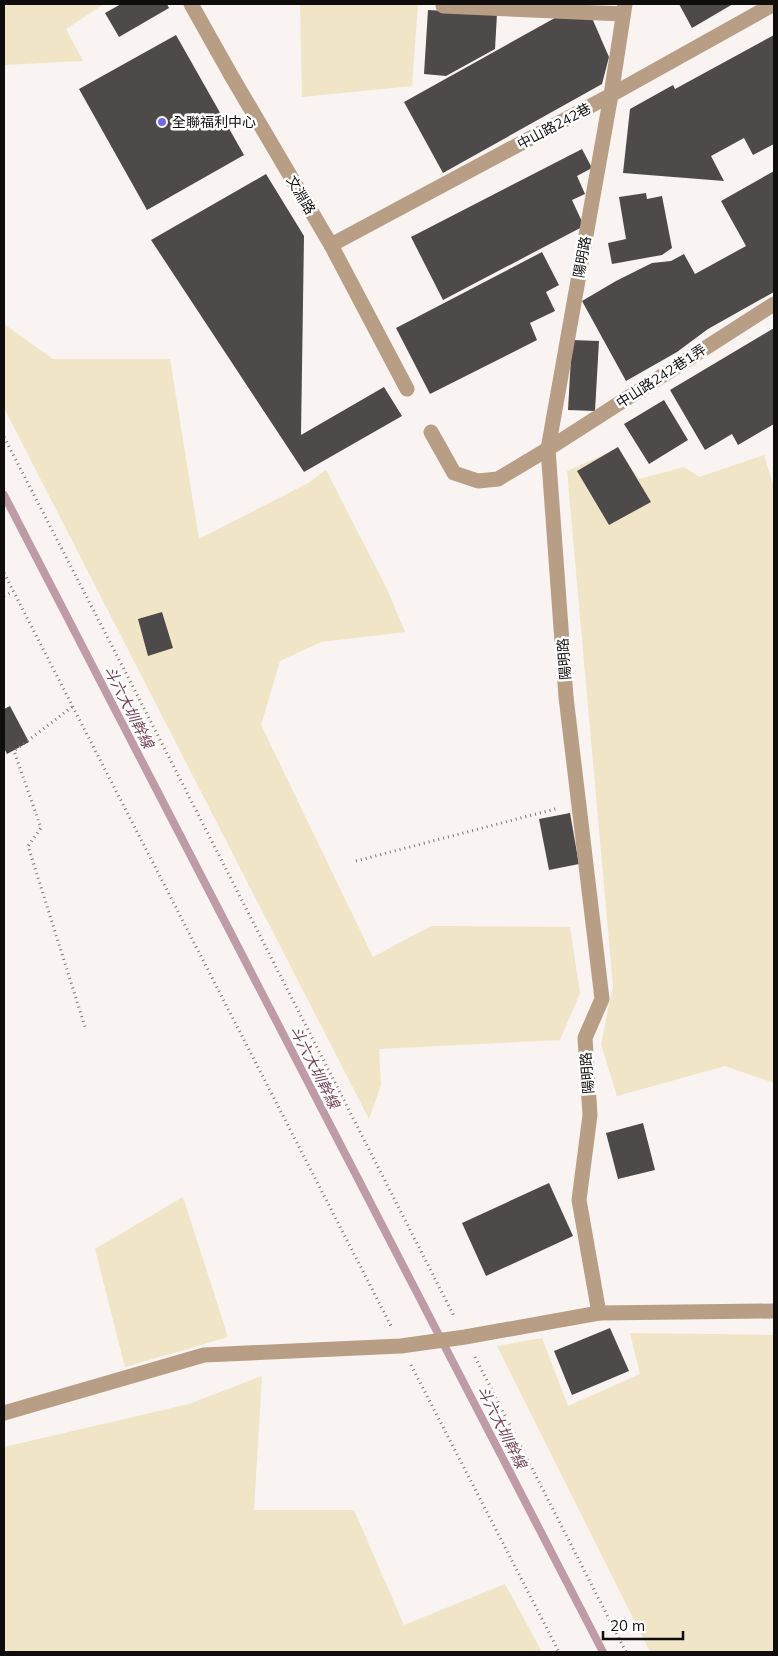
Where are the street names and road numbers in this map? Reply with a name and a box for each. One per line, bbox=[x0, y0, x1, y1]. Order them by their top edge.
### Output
street label: 中山路242巷 bbox=[514, 99, 594, 153]
street label: 文淵路 bbox=[282, 172, 320, 218]
street label: 陽明路 bbox=[569, 235, 595, 279]
street label: 中山路242巷1弄 bbox=[613, 340, 709, 412]
street label: 陽明路 bbox=[554, 637, 574, 681]
street label: 陽明路 bbox=[577, 1051, 597, 1095]

